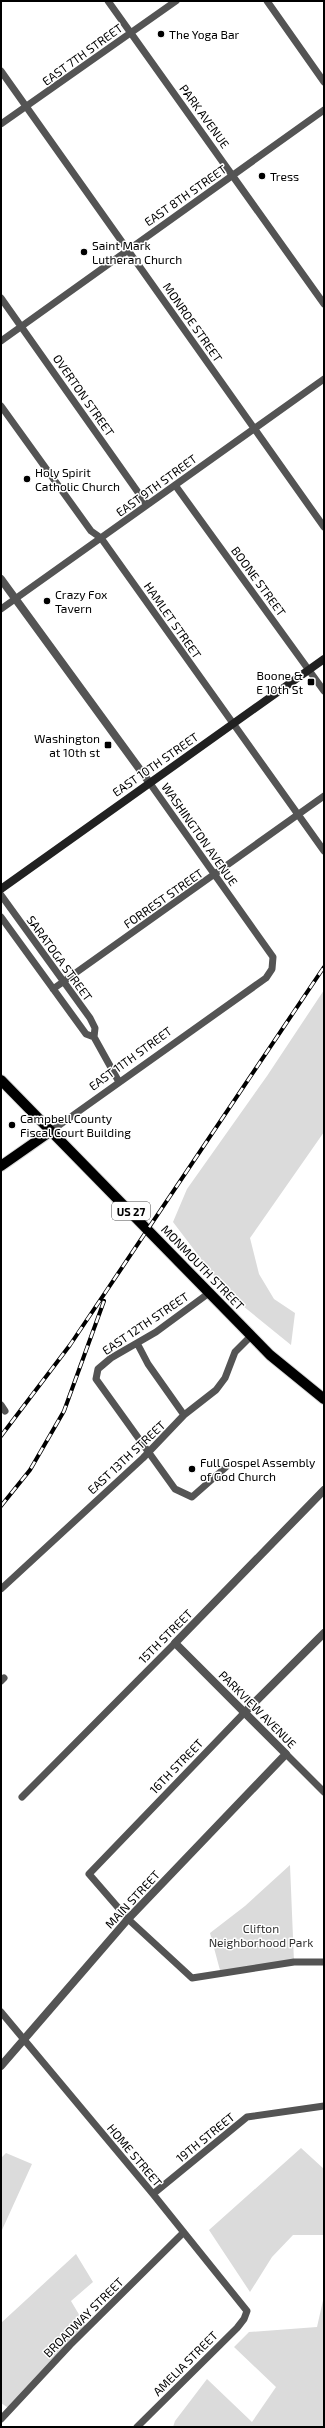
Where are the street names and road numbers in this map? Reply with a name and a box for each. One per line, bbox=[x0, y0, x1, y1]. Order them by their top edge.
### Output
street label: EAST 7TH STREET bbox=[39, 20, 125, 88]
street label: PARK AVENUE bbox=[177, 81, 233, 151]
street label: EAST 8TH STREET bbox=[141, 162, 229, 228]
street label: MONROE STREET bbox=[160, 280, 226, 364]
street label: OVERTON STREET bbox=[51, 351, 117, 439]
street label: EAST 9TH STREET bbox=[113, 451, 199, 519]
street label: BOONE STREET bbox=[229, 543, 289, 619]
street label: HAMLET STREET bbox=[142, 579, 205, 661]
street label: EAST 10TH STREET bbox=[109, 729, 201, 799]
street label: WASHINGTON AVENUE bbox=[159, 780, 241, 888]
street label: FORREST STREET bbox=[121, 865, 205, 931]
street label: SARATOGA STREET bbox=[24, 913, 96, 1003]
street label: EAST 11TH STREET bbox=[86, 1023, 174, 1093]
road number: US 27 bbox=[112, 1202, 150, 1220]
street label: MONMOUTH STREET bbox=[159, 1222, 247, 1312]
street label: EAST 12TH STREET bbox=[99, 1289, 191, 1357]
street label: EAST 13TH STREET bbox=[84, 1417, 168, 1497]
street label: 15TH STREET bbox=[135, 1606, 195, 1666]
street label: PARKVIEW AVENUE bbox=[216, 1667, 300, 1751]
street label: 16TH STREET bbox=[146, 1736, 206, 1796]
street label: MAIN STREET bbox=[102, 1867, 162, 1931]
street label: 19TH STREET bbox=[173, 2109, 237, 2165]
street label: HOME STREET bbox=[105, 2121, 165, 2189]
street label: BROADWAY STREET bbox=[40, 2274, 126, 2360]
street label: AMELIA STREET bbox=[150, 2328, 220, 2398]

